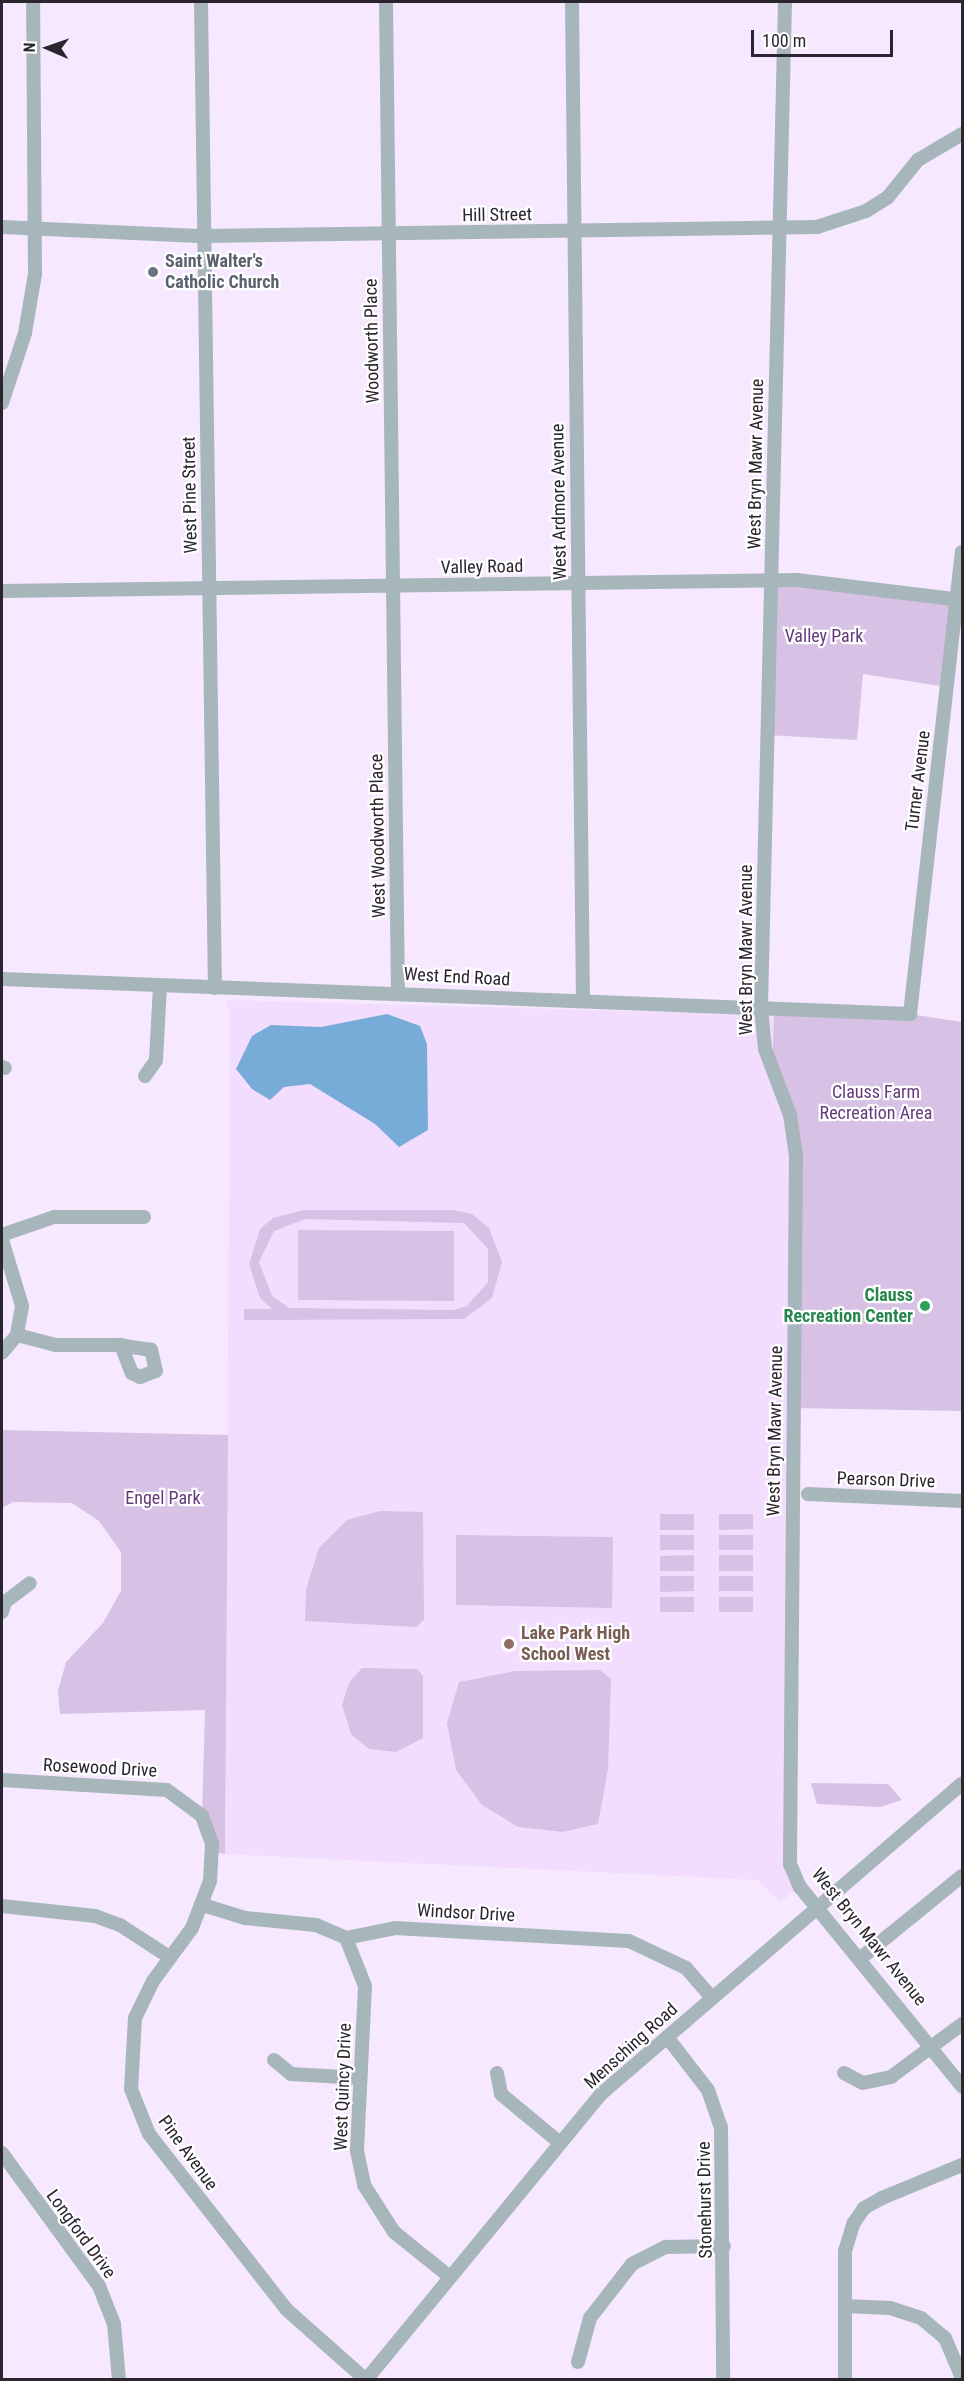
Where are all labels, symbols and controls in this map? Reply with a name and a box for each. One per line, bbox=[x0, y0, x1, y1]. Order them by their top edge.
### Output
north arrow bbox=[18, 18, 78, 78]
scale bar bbox=[754, 18, 896, 56]
text: 100 m bbox=[762, 30, 806, 51]
text: N bbox=[20, 42, 39, 53]
street label: Hill Street bbox=[462, 204, 532, 226]
place label: Saint Walter's Catholic Church bbox=[165, 251, 279, 294]
marker: Saint Walter's Catholic Church bbox=[146, 265, 160, 279]
street label: Woodworth Place bbox=[360, 278, 384, 404]
street label: West Bryn Mawr Avenue bbox=[744, 378, 768, 550]
street label: West Ardmore Avenue bbox=[547, 424, 571, 580]
street label: West Pine Street bbox=[178, 436, 202, 554]
street label: Valley Road bbox=[440, 555, 524, 579]
park label: Valley Park bbox=[785, 625, 863, 647]
street label: Turner Avenue bbox=[901, 729, 935, 833]
street label: West Woodworth Place bbox=[366, 754, 390, 918]
street label: West Bryn Mawr Avenue bbox=[735, 865, 757, 1035]
street label: West End Road bbox=[403, 963, 511, 991]
park label: Clauss Farm Recreation Area bbox=[820, 1082, 932, 1124]
place label: Clauss Recreation Center bbox=[783, 1285, 913, 1328]
marker: Clauss Recreation Center bbox=[918, 1299, 932, 1313]
street label: West Bryn Mawr Avenue bbox=[763, 1345, 787, 1517]
street label: Pearson Drive bbox=[836, 1467, 936, 1493]
park label: Engel Park bbox=[125, 1487, 201, 1509]
place label: Lake Park High School West bbox=[521, 1623, 630, 1666]
marker: Lake Park High School West bbox=[502, 1637, 516, 1651]
street label: Rosewood Drive bbox=[43, 1754, 157, 1782]
street label: West Bryn Mawr Avenue bbox=[807, 1864, 931, 2010]
street label: Windsor Drive bbox=[416, 1900, 516, 1926]
street label: Mensching Road bbox=[580, 1999, 682, 2093]
street label: West Quincy Drive bbox=[330, 2023, 356, 2151]
street label: Pine Avenue bbox=[154, 2111, 222, 2195]
street label: Stonehurst Drive bbox=[693, 2141, 717, 2259]
street label: Longford Drive bbox=[42, 2185, 120, 2283]

